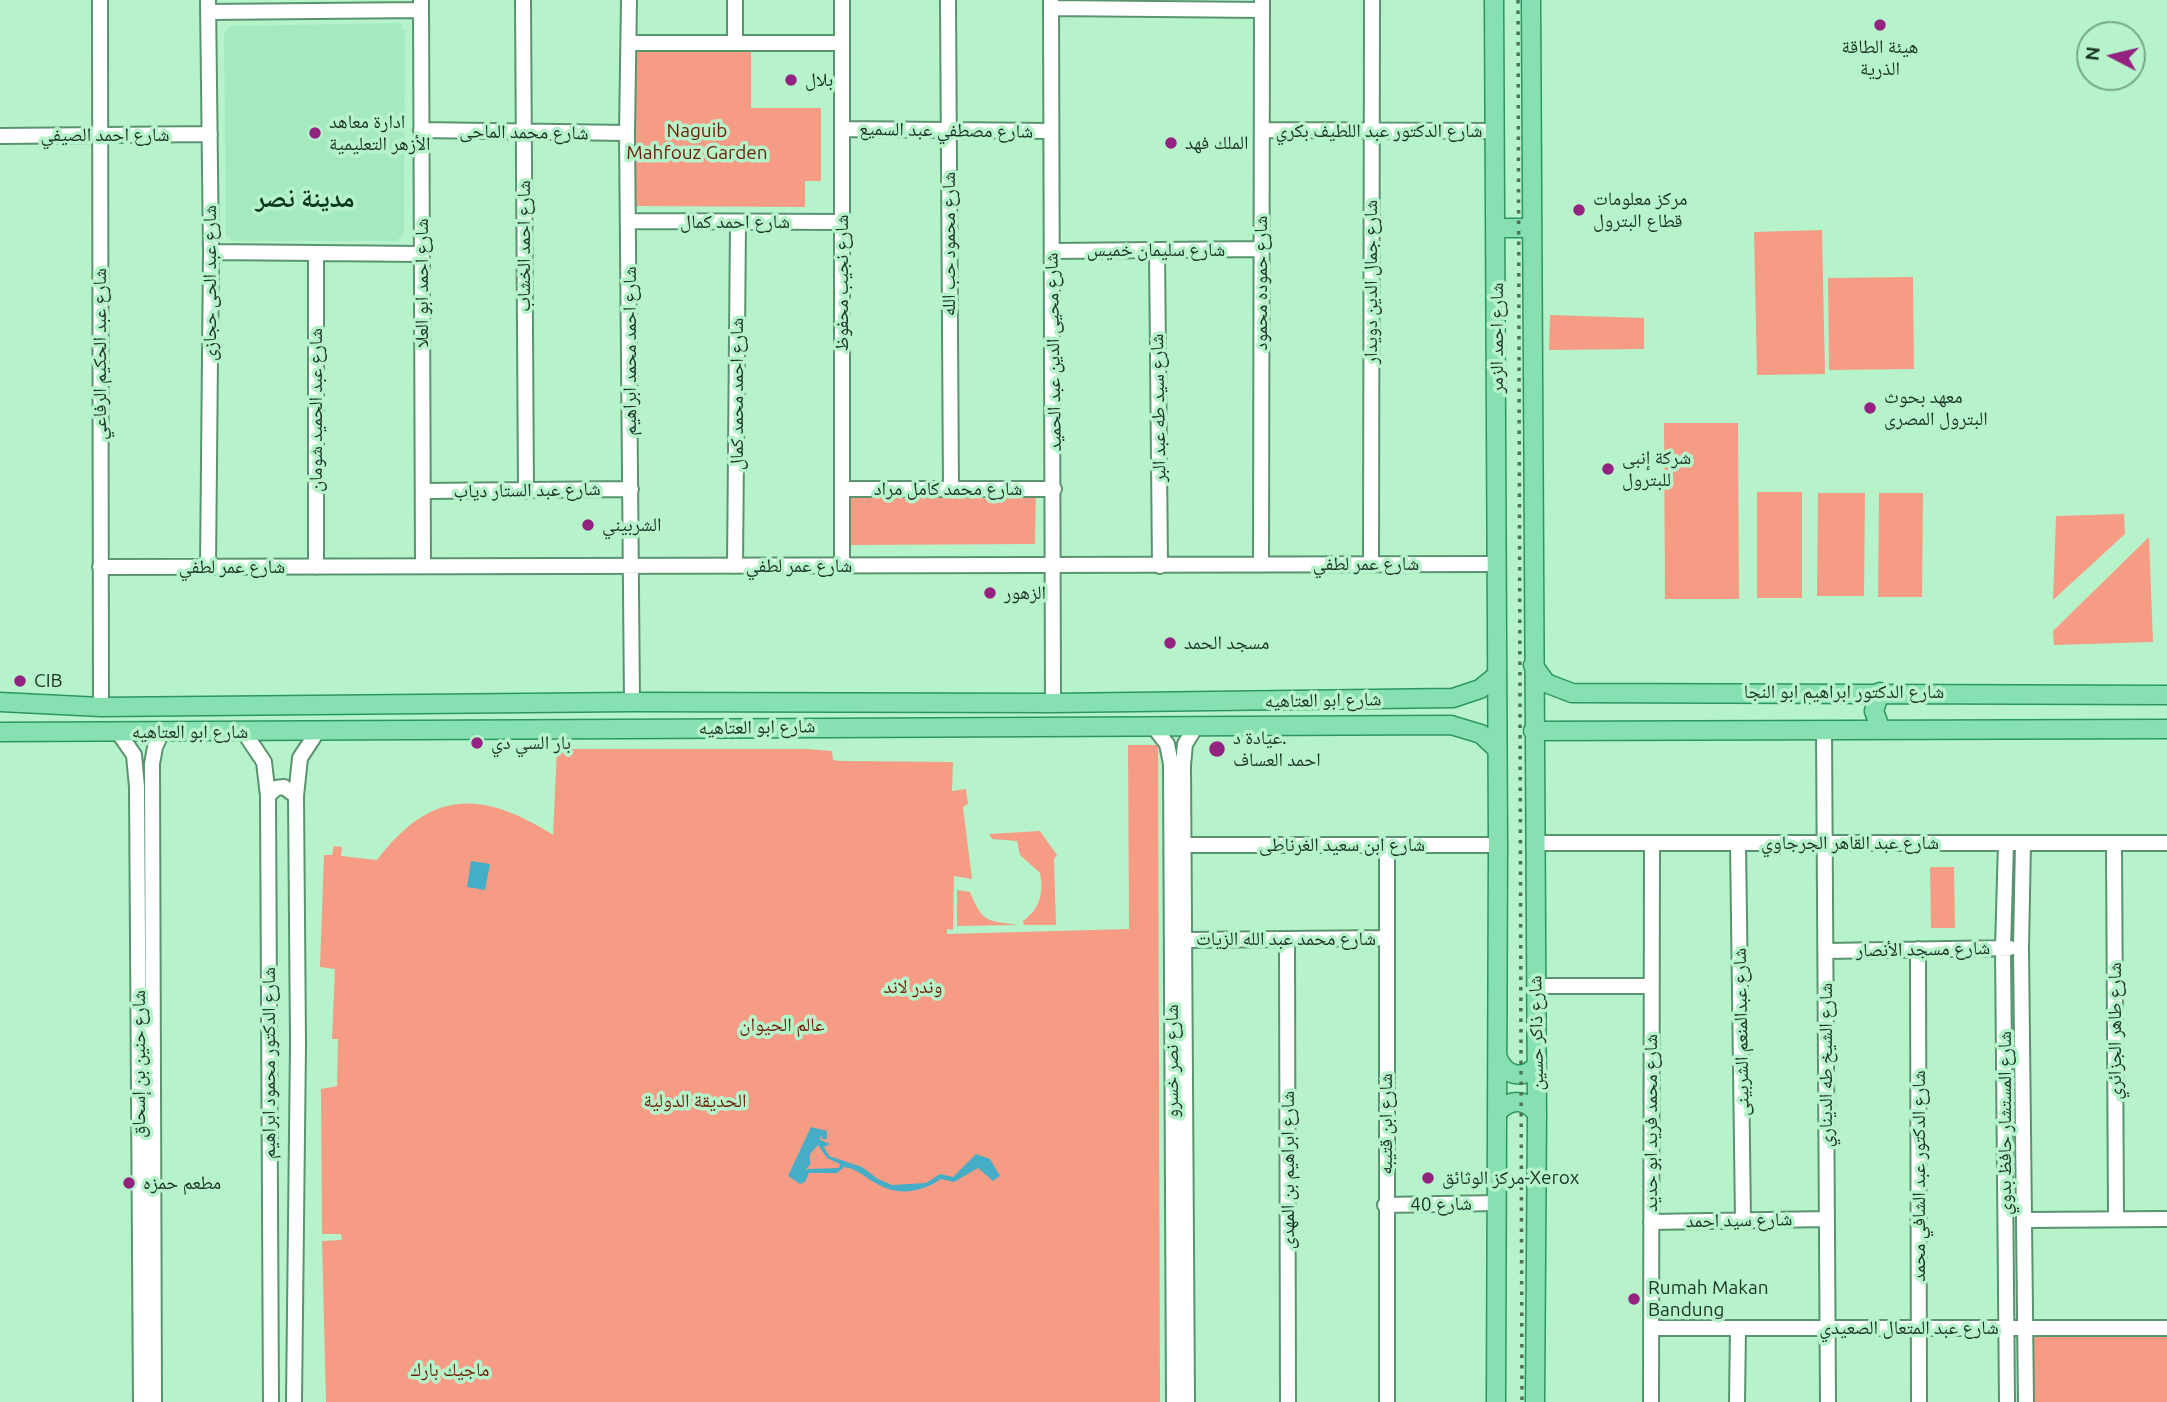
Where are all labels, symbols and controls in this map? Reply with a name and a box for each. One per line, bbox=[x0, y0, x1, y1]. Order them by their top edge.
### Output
marker: هيئة الطاقة الذرية bbox=[1872, 17, 1888, 33]
north arrow bbox=[2076, 21, 2146, 91]
place label: هيئة الطاقة الذرية bbox=[1842, 36, 1918, 80]
text: N bbox=[2080, 45, 2104, 62]
place label: بلال bbox=[805, 69, 833, 91]
marker: بلال bbox=[783, 72, 799, 88]
place label: ادارة معاهد الأزهر التعليمية bbox=[329, 111, 430, 155]
street label: شارع مصطفي عبد السميع bbox=[859, 117, 1033, 143]
street label: شارع محمد الماحى bbox=[459, 119, 589, 145]
park label: Naguib Mahfouz Garden bbox=[626, 120, 768, 164]
street label: شارع الدكتور عبد اللطيف بكري bbox=[1275, 120, 1483, 142]
street label: شارع احمد الصيفي bbox=[41, 124, 169, 146]
marker: ادارة معاهد الأزهر التعليمية bbox=[307, 125, 323, 141]
place label: الملك فهد bbox=[1185, 132, 1249, 154]
marker: الملك فهد bbox=[1163, 135, 1179, 151]
street label: شارع محمود حب الله bbox=[938, 172, 960, 316]
street label: شارع احمد الخشاب bbox=[513, 180, 535, 312]
district label: مدينة نصر bbox=[255, 182, 355, 214]
place label: مركز معلومات قطاع البترول bbox=[1593, 188, 1687, 232]
street label: شارع جمال الدين دويدار bbox=[1360, 200, 1382, 364]
marker: مركز معلومات قطاع البترول bbox=[1571, 202, 1587, 218]
street label: شارع عبد الحى حجازى bbox=[199, 205, 221, 361]
street label: شارع احمد كمال bbox=[680, 211, 790, 233]
street label: شارع نجيب محفوظ bbox=[831, 214, 853, 352]
street label: شارع حموده محمود bbox=[1250, 215, 1272, 351]
street label: شارع احمد ابو العلا bbox=[411, 218, 433, 348]
street label: شارع سليمان خميس bbox=[1087, 239, 1225, 261]
street label: شارع محيى الدين عبد الحميد bbox=[1040, 252, 1066, 452]
street label: شارع احمد محمد ابراهيم bbox=[619, 266, 641, 436]
street label: شارع عبد الحكيم الرفاعي bbox=[89, 268, 111, 440]
street label: شارع احمد الزمر bbox=[1486, 283, 1508, 393]
street label: شارع احمد محمد كمال bbox=[726, 318, 748, 470]
street label: شارع عبد الحميد شومان bbox=[305, 328, 327, 492]
street label: شارع سيد طه عبد البر bbox=[1145, 333, 1171, 483]
place label: معهد بحوث البترول المصرى bbox=[1884, 386, 1988, 430]
marker: معهد بحوث البترول المصرى bbox=[1862, 400, 1878, 416]
place label: شركة إنبى للبترول bbox=[1622, 447, 1691, 491]
marker: شركة إنبى للبترول bbox=[1600, 461, 1616, 477]
street label: شارع عبد الستار دياب bbox=[453, 477, 601, 503]
street label: شارع محمد كامل مراد bbox=[874, 478, 1022, 500]
place label: الشربيني bbox=[602, 514, 661, 536]
marker: الشربيني bbox=[580, 517, 596, 533]
street label: شارع عمر لطفي bbox=[1313, 553, 1419, 575]
street label: شارع عمر لطفي bbox=[746, 555, 852, 577]
street label: شارع عمر لطفي bbox=[179, 556, 285, 578]
place label: الزهور bbox=[1004, 582, 1046, 604]
marker: الزهور bbox=[982, 585, 998, 601]
place label: مسجد الحمد bbox=[1184, 632, 1269, 654]
marker: مسجد الحمد bbox=[1162, 635, 1178, 651]
place label: CIB bbox=[34, 670, 63, 692]
marker: CIB bbox=[12, 673, 28, 689]
street label: شارع الدكتور ابراهيم ابو النجا bbox=[1744, 681, 1944, 703]
street label: شارع ابو العتاهيه bbox=[1265, 688, 1381, 712]
street label: شارع ابو العتاهيه bbox=[699, 715, 815, 739]
street label: شارع ابو العتاهيه bbox=[132, 721, 248, 743]
place label: عيادة د. احمد العساف bbox=[1233, 727, 1321, 771]
place label: بار السي دي bbox=[491, 732, 571, 754]
marker: بار السي دي bbox=[469, 735, 485, 751]
marker: عيادة د. احمد العساف bbox=[1207, 739, 1227, 759]
street label: شارع عبد القاهر الجرجاوي bbox=[1761, 832, 1939, 854]
street label: شارع ابن سعيد الغرناطى bbox=[1259, 834, 1425, 856]
street label: شارع محمد عبد الله الزيات bbox=[1196, 928, 1376, 950]
street label: شارع مسجد الأنصار bbox=[1856, 936, 1990, 962]
street label: شارع عبدالمنعم الشربينى bbox=[1728, 948, 1754, 1116]
street label: شارع طاهر الجزائري bbox=[2104, 962, 2126, 1100]
street label: شارع الدكتور محمود ابراهيم bbox=[258, 967, 280, 1159]
street label: شارع ذاكر حسين bbox=[1524, 975, 1548, 1091]
park label: وندر لاند bbox=[884, 976, 942, 998]
street label: شارع الشيخ طه الديناري bbox=[1815, 983, 1837, 1147]
street label: شارع حنين بن إسحاق bbox=[128, 990, 150, 1138]
street label: شارع نصر خسرو bbox=[1161, 1004, 1183, 1118]
park label: عالم الحيوان bbox=[739, 1014, 825, 1036]
street label: شارع المستشار حافظ بدوي bbox=[1994, 1031, 2016, 1215]
street label: شارع محمد فريد ابو حديد bbox=[1640, 1034, 1662, 1212]
street label: شارع الدكتور عبد الشافي محمد bbox=[1908, 1070, 1930, 1282]
street label: شارع ابن قتيبه bbox=[1375, 1073, 1397, 1175]
park label: الحديقة الدولية bbox=[644, 1090, 746, 1112]
street label: شارع ابراهيم بن المهدى bbox=[1277, 1091, 1299, 1249]
place label: مركز الوثائق-Xerox bbox=[1442, 1167, 1579, 1189]
marker: مركز الوثائق-Xerox bbox=[1420, 1170, 1436, 1186]
place label: مطعم حمزه bbox=[143, 1172, 221, 1194]
marker: مطعم حمزه bbox=[121, 1175, 137, 1191]
street label: شارع 40 bbox=[1410, 1192, 1472, 1216]
street label: شارع سيد احمد bbox=[1685, 1208, 1793, 1232]
place label: Rumah Makan Bandung bbox=[1648, 1277, 1769, 1321]
marker: Rumah Makan Bandung bbox=[1626, 1291, 1642, 1307]
street label: شارع عبد المتعال الصعيدي bbox=[1819, 1317, 1999, 1339]
park label: ماجيك بارك bbox=[411, 1359, 489, 1381]

